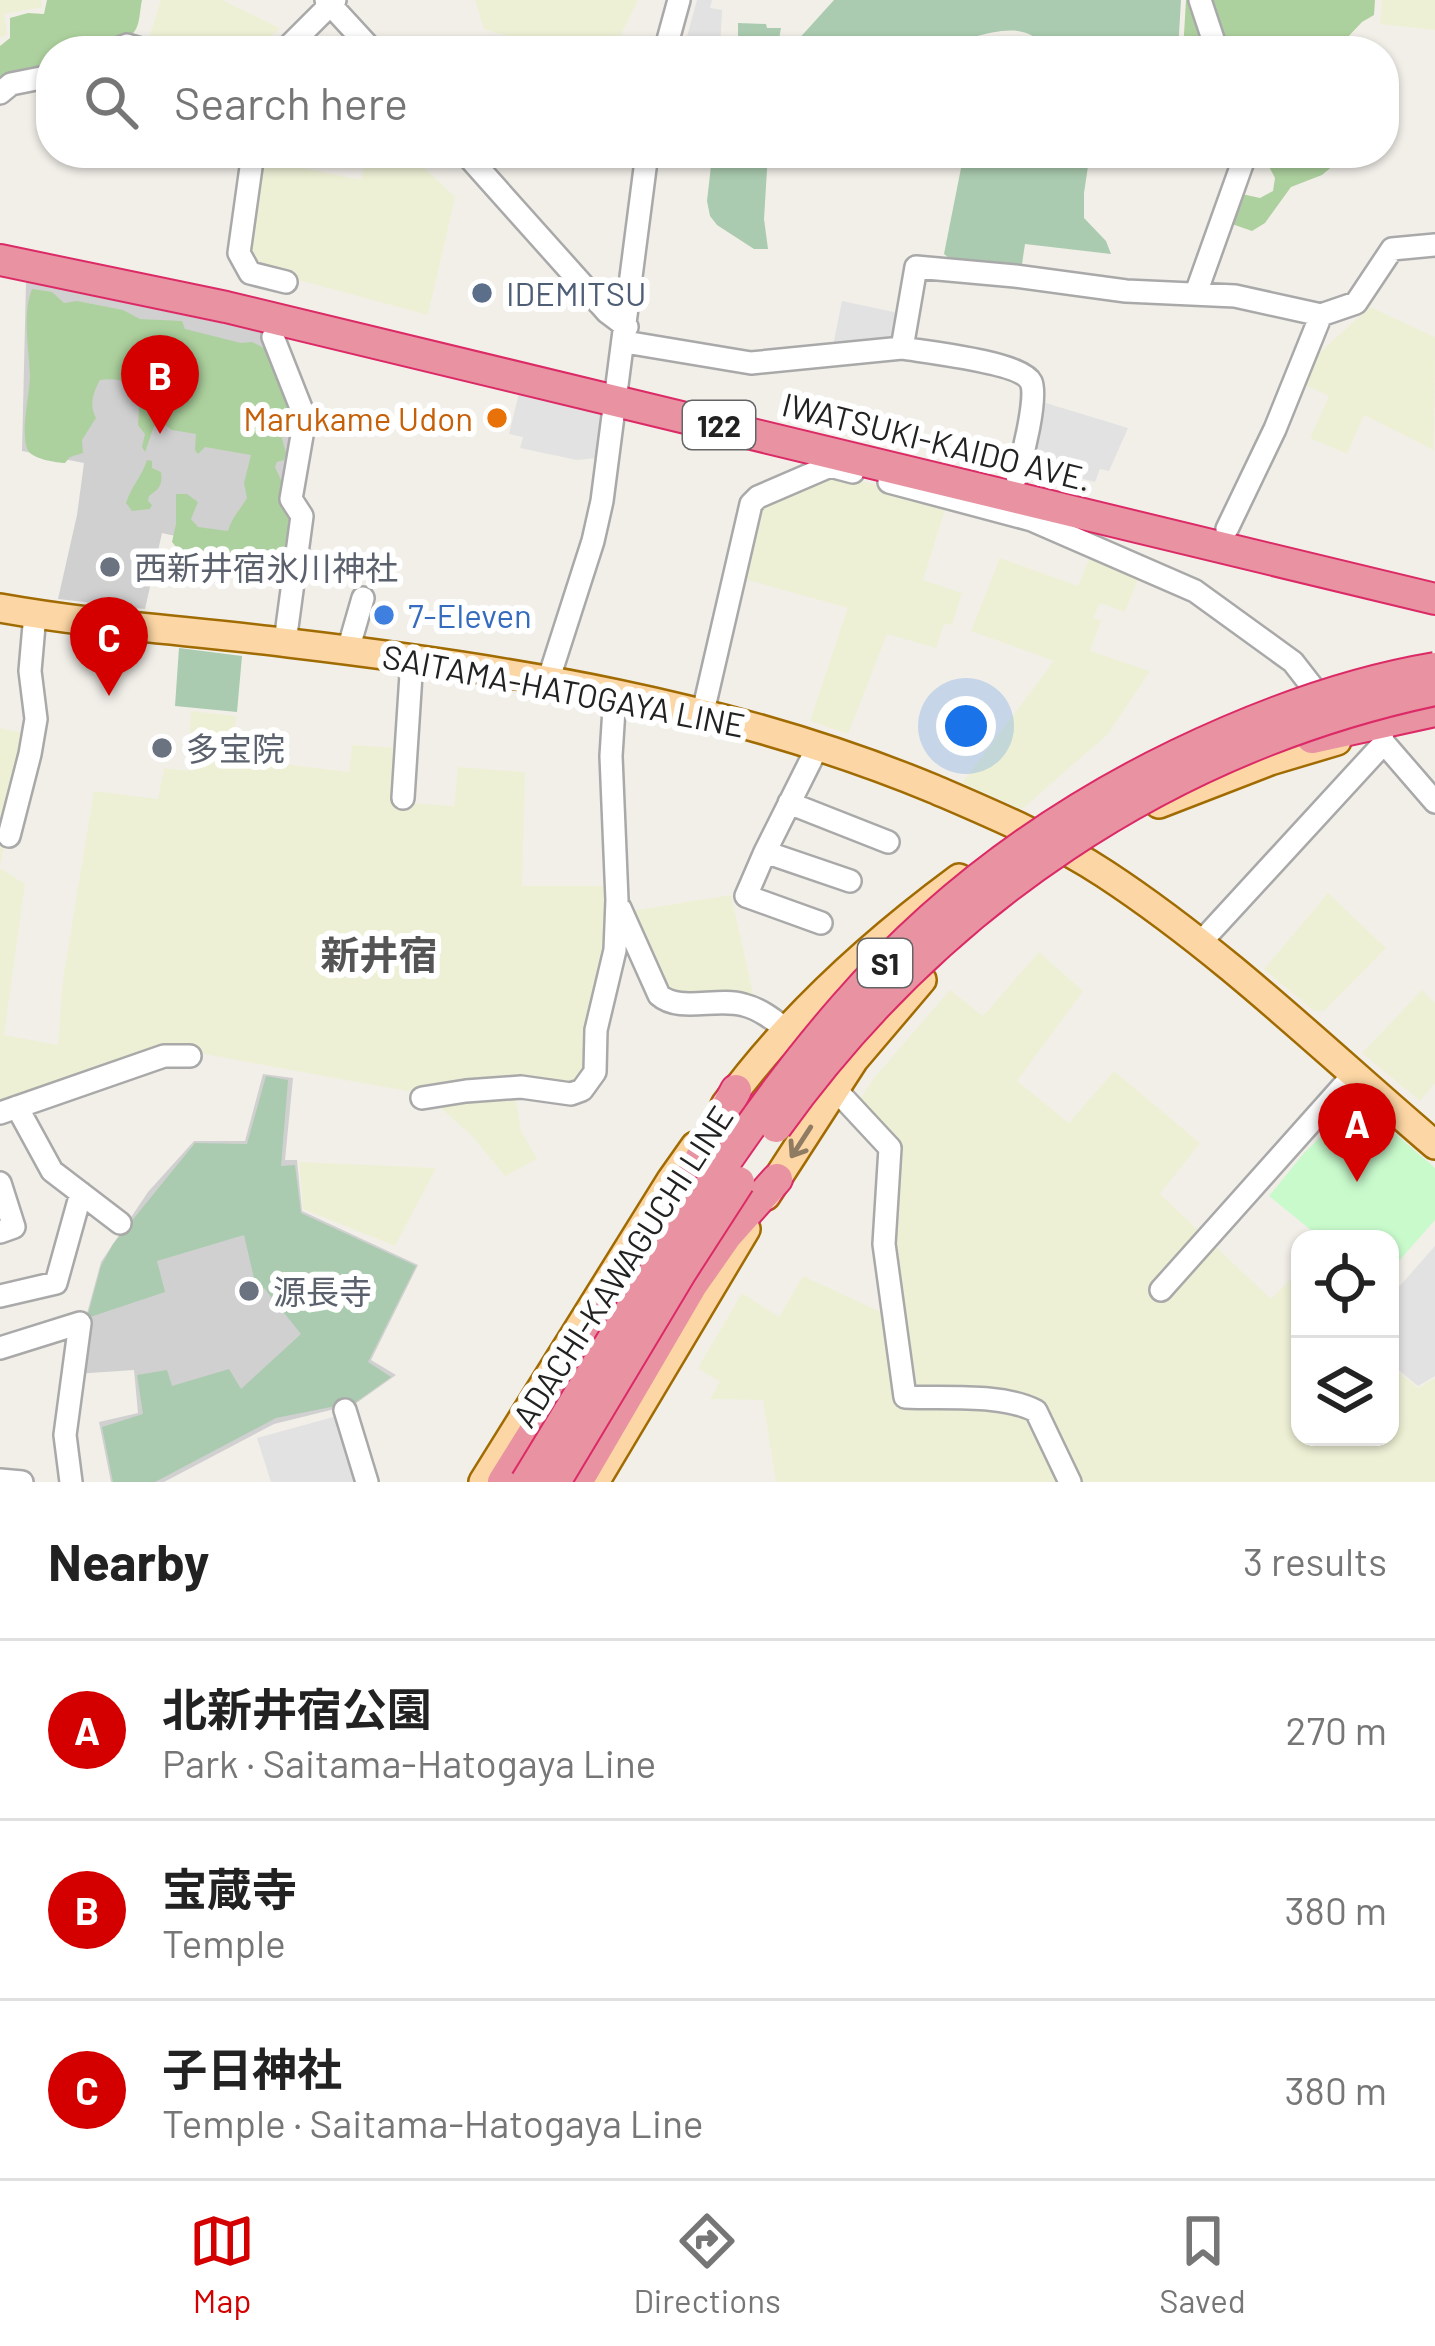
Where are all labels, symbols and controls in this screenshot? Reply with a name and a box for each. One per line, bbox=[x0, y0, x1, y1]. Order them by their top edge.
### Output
search box bbox=[36, 36, 1399, 168]
icon: search bbox=[78, 69, 144, 135]
text: Search here bbox=[174, 75, 408, 129]
place label: IDEMITSU bbox=[506, 273, 646, 313]
marker: IDEMITSU bbox=[469, 280, 495, 306]
pin: B bbox=[121, 335, 199, 434]
street label: IWATSUKI-KAIDO AVE. bbox=[778, 383, 1096, 499]
place label: Marukame Udon bbox=[243, 398, 473, 438]
road number: 122 bbox=[683, 401, 755, 449]
marker: Marukame Udon bbox=[484, 405, 510, 431]
place label: 西新井宿氷川神社 bbox=[134, 547, 398, 587]
marker: 西新井宿氷川神社 bbox=[97, 554, 123, 580]
place label: 7-Eleven bbox=[408, 595, 532, 635]
pin: C bbox=[70, 597, 148, 696]
marker: 7-Eleven bbox=[371, 602, 397, 628]
street label: SAITAMA-HATOGAYA LINE bbox=[380, 635, 748, 745]
your location bbox=[936, 696, 996, 756]
place label: 多宝院 bbox=[186, 728, 285, 768]
marker: 多宝院 bbox=[149, 735, 175, 761]
district label: 新井宿 bbox=[320, 930, 438, 977]
road number: S1 bbox=[858, 939, 912, 987]
pin: A bbox=[1318, 1083, 1396, 1182]
street label: ADACHI-KAWAGUCHI LINE bbox=[503, 1098, 741, 1434]
one-way arrow bbox=[789, 1124, 814, 1158]
map controls bbox=[1291, 1230, 1399, 1446]
button: locate bbox=[1291, 1230, 1399, 1338]
place label: 源長寺 bbox=[273, 1271, 372, 1311]
marker: 源長寺 bbox=[236, 1278, 262, 1304]
button: layers bbox=[1291, 1338, 1399, 1446]
text: Nearby bbox=[48, 1530, 209, 1591]
text: 3 results bbox=[1243, 1537, 1387, 1584]
text: 北新井宿公園 bbox=[162, 1681, 432, 1735]
text: A bbox=[74, 1706, 100, 1753]
text: 270 m bbox=[1286, 1706, 1387, 1753]
text: Park · Saitama-Hatogaya Line bbox=[162, 1739, 656, 1786]
text: 宝蔵寺 bbox=[162, 1861, 297, 1915]
text: B bbox=[75, 1886, 99, 1933]
text: 380 m bbox=[1285, 1886, 1387, 1933]
text: Temple bbox=[162, 1919, 286, 1966]
text: 子日神社 bbox=[162, 2041, 342, 2095]
text: C bbox=[75, 2066, 99, 2113]
text: 380 m bbox=[1285, 2066, 1387, 2113]
text: Temple · Saitama-Hatogaya Line bbox=[162, 2099, 703, 2146]
tab: Map bbox=[189, 2208, 255, 2320]
tab: Directions bbox=[633, 2208, 781, 2320]
tab: Saved bbox=[1159, 2208, 1246, 2320]

